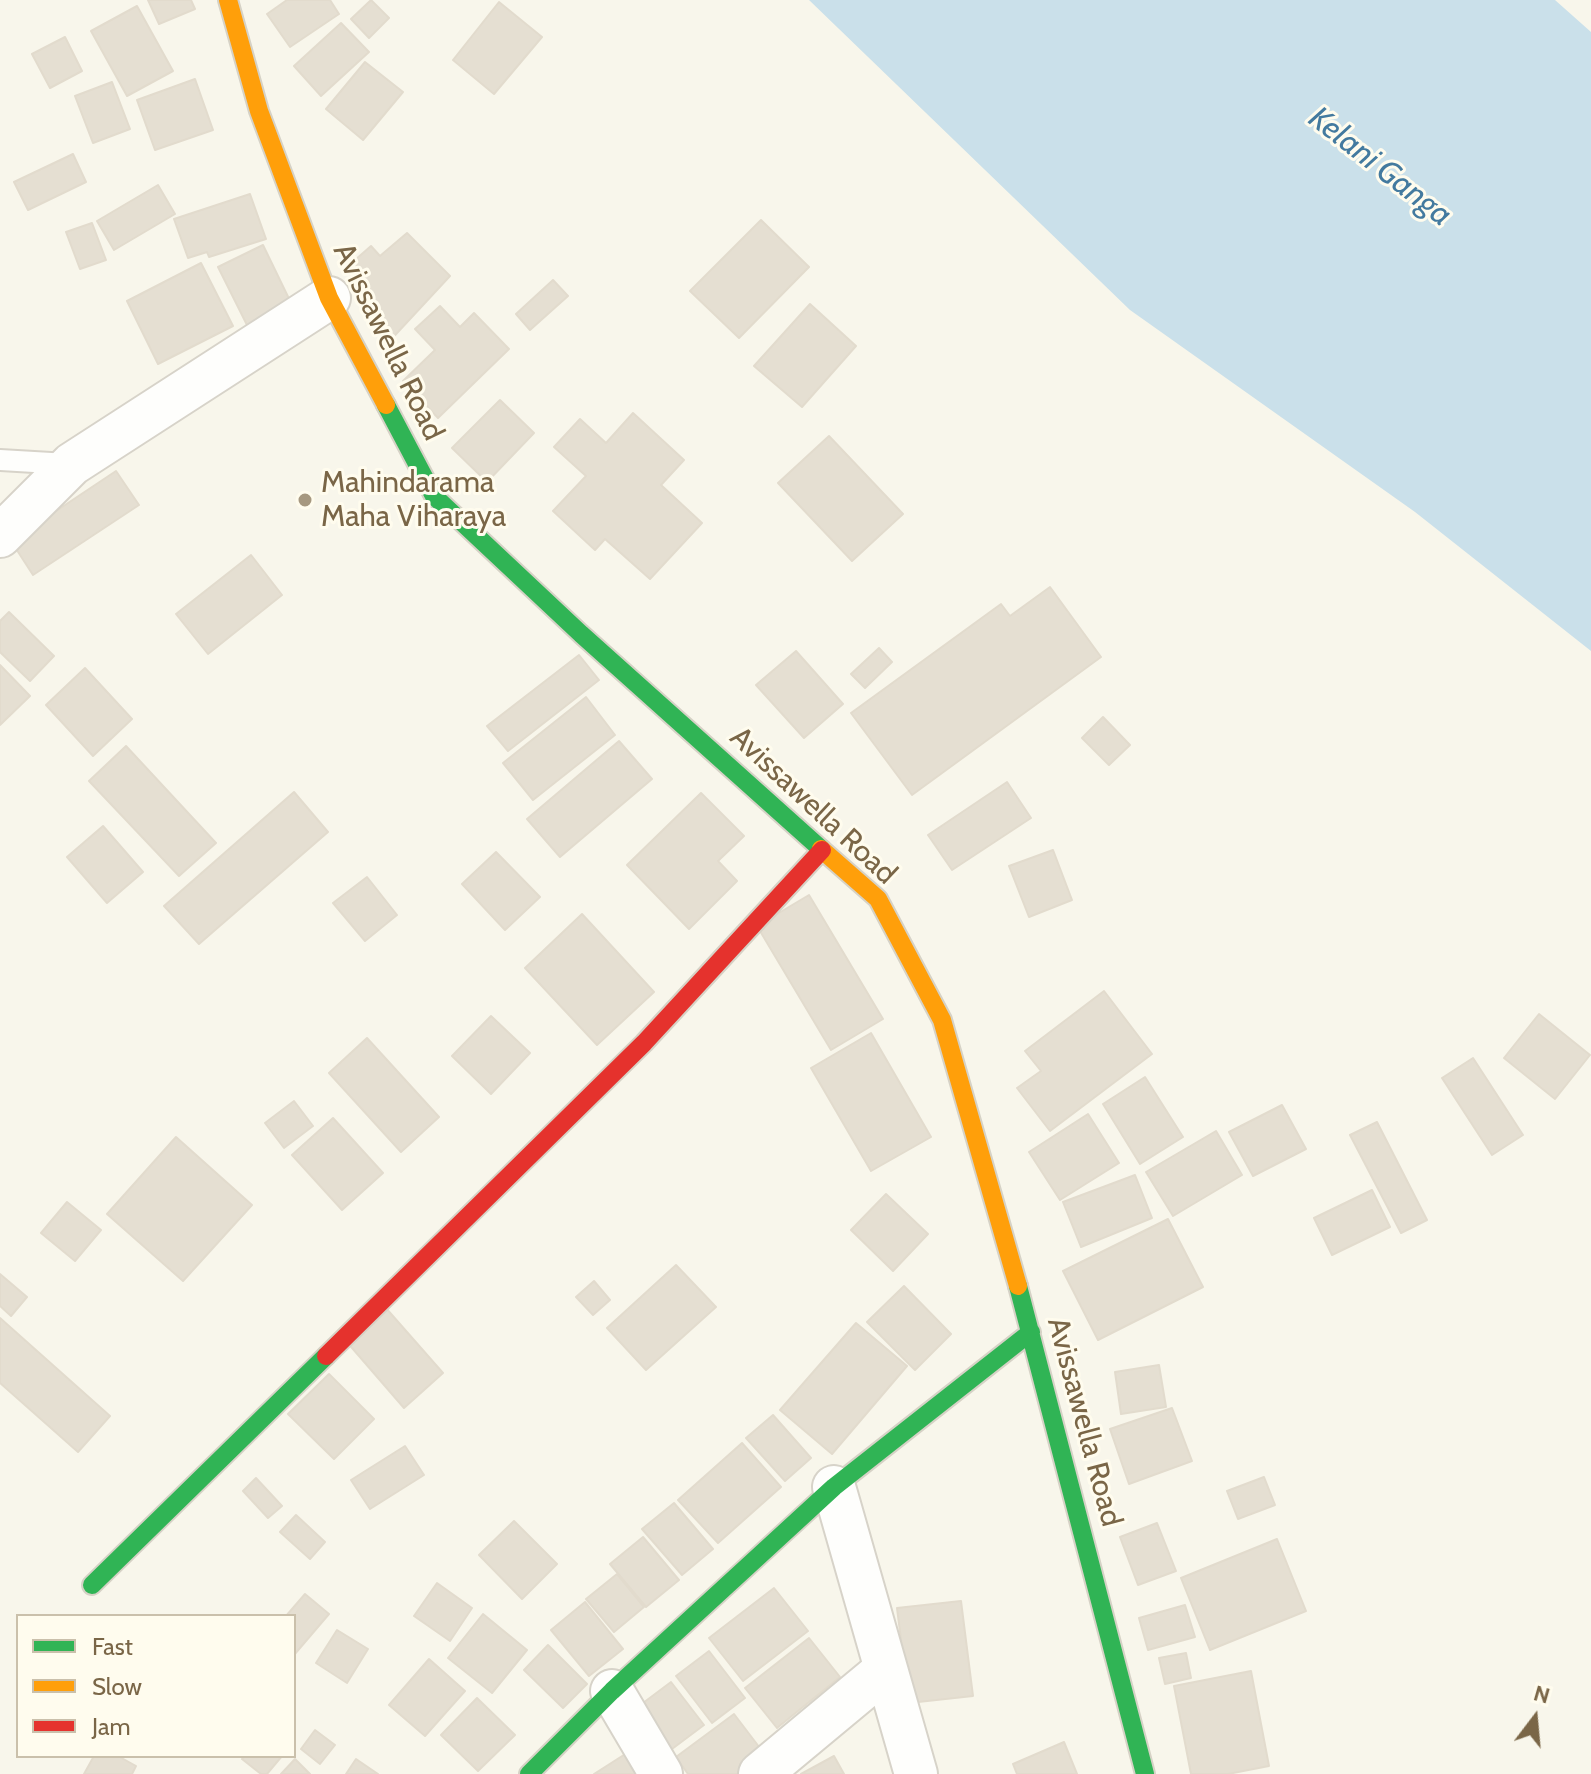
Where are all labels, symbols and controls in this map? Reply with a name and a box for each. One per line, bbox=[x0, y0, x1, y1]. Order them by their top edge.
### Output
water label: Kelani Ganga bbox=[1301, 99, 1459, 235]
street label: Avissawella Road bbox=[325, 238, 451, 446]
place label: Mahindarama Maha Viharaya bbox=[321, 465, 506, 536]
marker: Mahindarama Maha Viharaya bbox=[296, 491, 314, 509]
street label: Avissawella Road bbox=[722, 720, 904, 892]
street label: Avissawella Road bbox=[1039, 1314, 1129, 1530]
legend bbox=[16, 1614, 296, 1758]
text: Fast bbox=[92, 1632, 133, 1661]
text: Slow bbox=[92, 1672, 142, 1701]
north arrow bbox=[1495, 1678, 1575, 1758]
text: N bbox=[1531, 1679, 1553, 1710]
text: Jam bbox=[92, 1712, 130, 1741]

